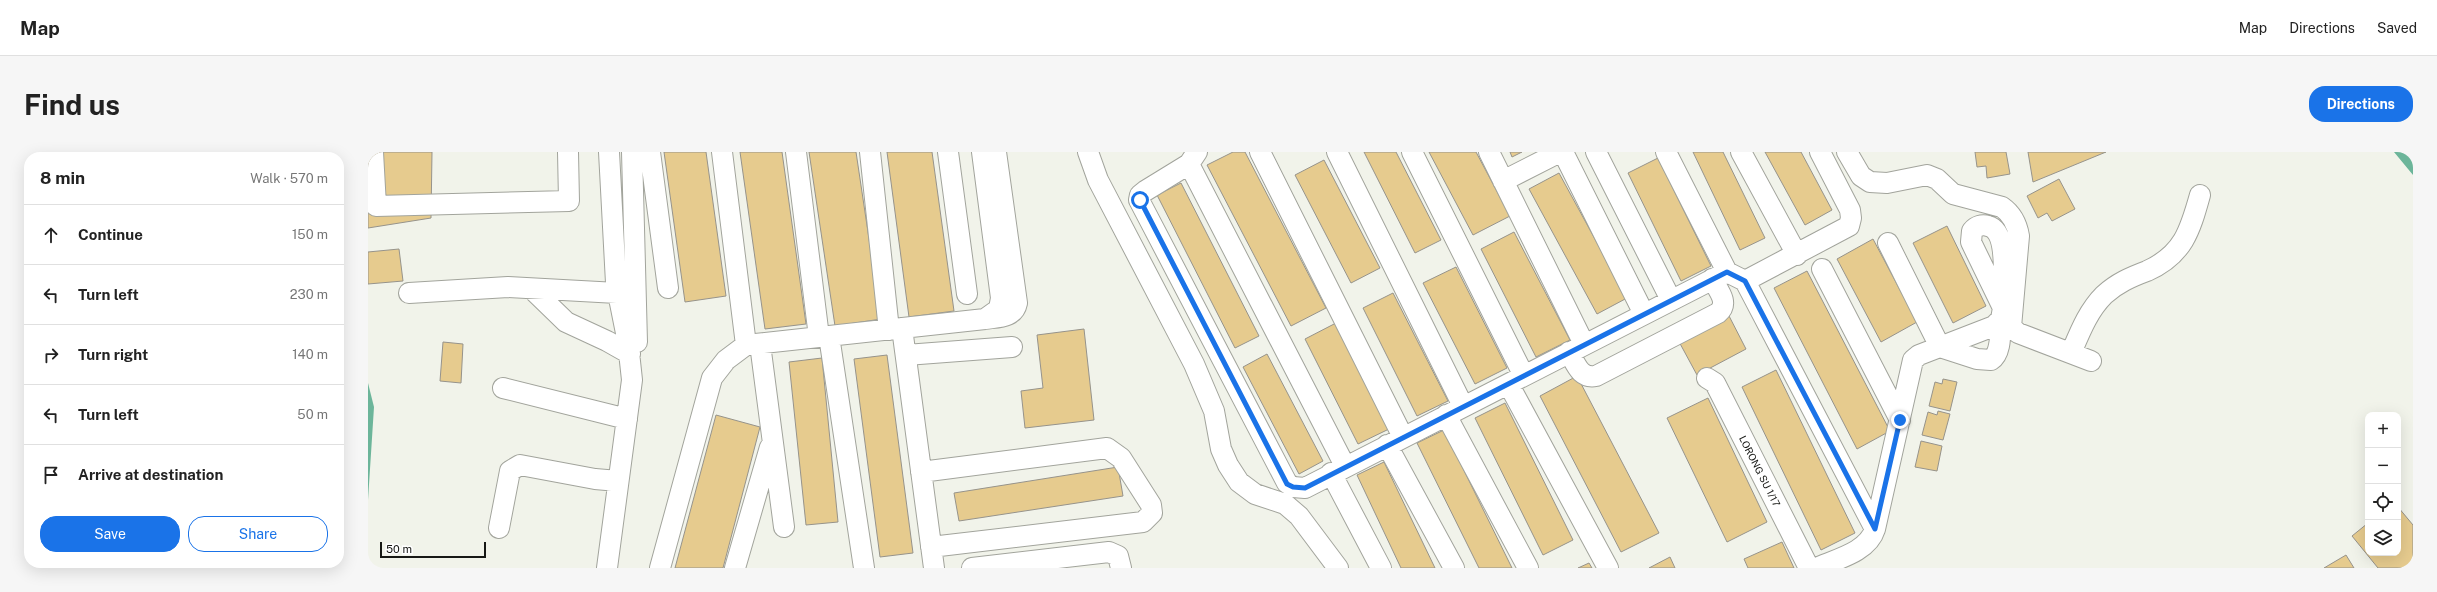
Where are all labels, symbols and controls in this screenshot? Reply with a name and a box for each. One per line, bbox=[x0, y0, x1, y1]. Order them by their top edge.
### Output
text: Map bbox=[20, 17, 60, 39]
text: Map bbox=[2239, 20, 2267, 36]
text: Directions bbox=[2289, 20, 2355, 36]
text: Saved bbox=[2377, 20, 2417, 36]
button: Directions bbox=[2309, 86, 2413, 122]
text: Find us bbox=[24, 88, 120, 121]
text: 8 min bbox=[40, 168, 85, 188]
text: Walk · 570 m bbox=[250, 171, 328, 186]
route start bbox=[1131, 191, 1149, 209]
icon: ahead bbox=[40, 224, 62, 246]
text: Continue bbox=[78, 226, 143, 243]
text: 150 m bbox=[292, 227, 328, 242]
icon: left bbox=[40, 284, 62, 306]
text: Turn left bbox=[78, 286, 139, 303]
text: 230 m bbox=[290, 287, 328, 302]
icon: right bbox=[40, 344, 62, 366]
text: Turn right bbox=[78, 346, 148, 363]
text: 140 m bbox=[292, 347, 328, 362]
icon: left bbox=[40, 404, 62, 426]
text: Turn left bbox=[78, 406, 139, 423]
text: 50 m bbox=[297, 407, 328, 422]
route end bbox=[1891, 411, 1909, 429]
map controls bbox=[2365, 412, 2401, 556]
button: + bbox=[2365, 412, 2401, 448]
street label: LORONG SU 1/17 bbox=[1737, 434, 1783, 508]
button: − bbox=[2365, 448, 2401, 484]
icon: arrive bbox=[40, 464, 62, 486]
text: Arrive at destination bbox=[78, 466, 223, 483]
button: locate bbox=[2365, 484, 2401, 520]
button: Save bbox=[40, 516, 180, 552]
button: Share bbox=[188, 516, 328, 552]
button: layers bbox=[2365, 520, 2401, 556]
scale bar bbox=[380, 540, 486, 559]
text: 50 m bbox=[386, 543, 412, 555]

